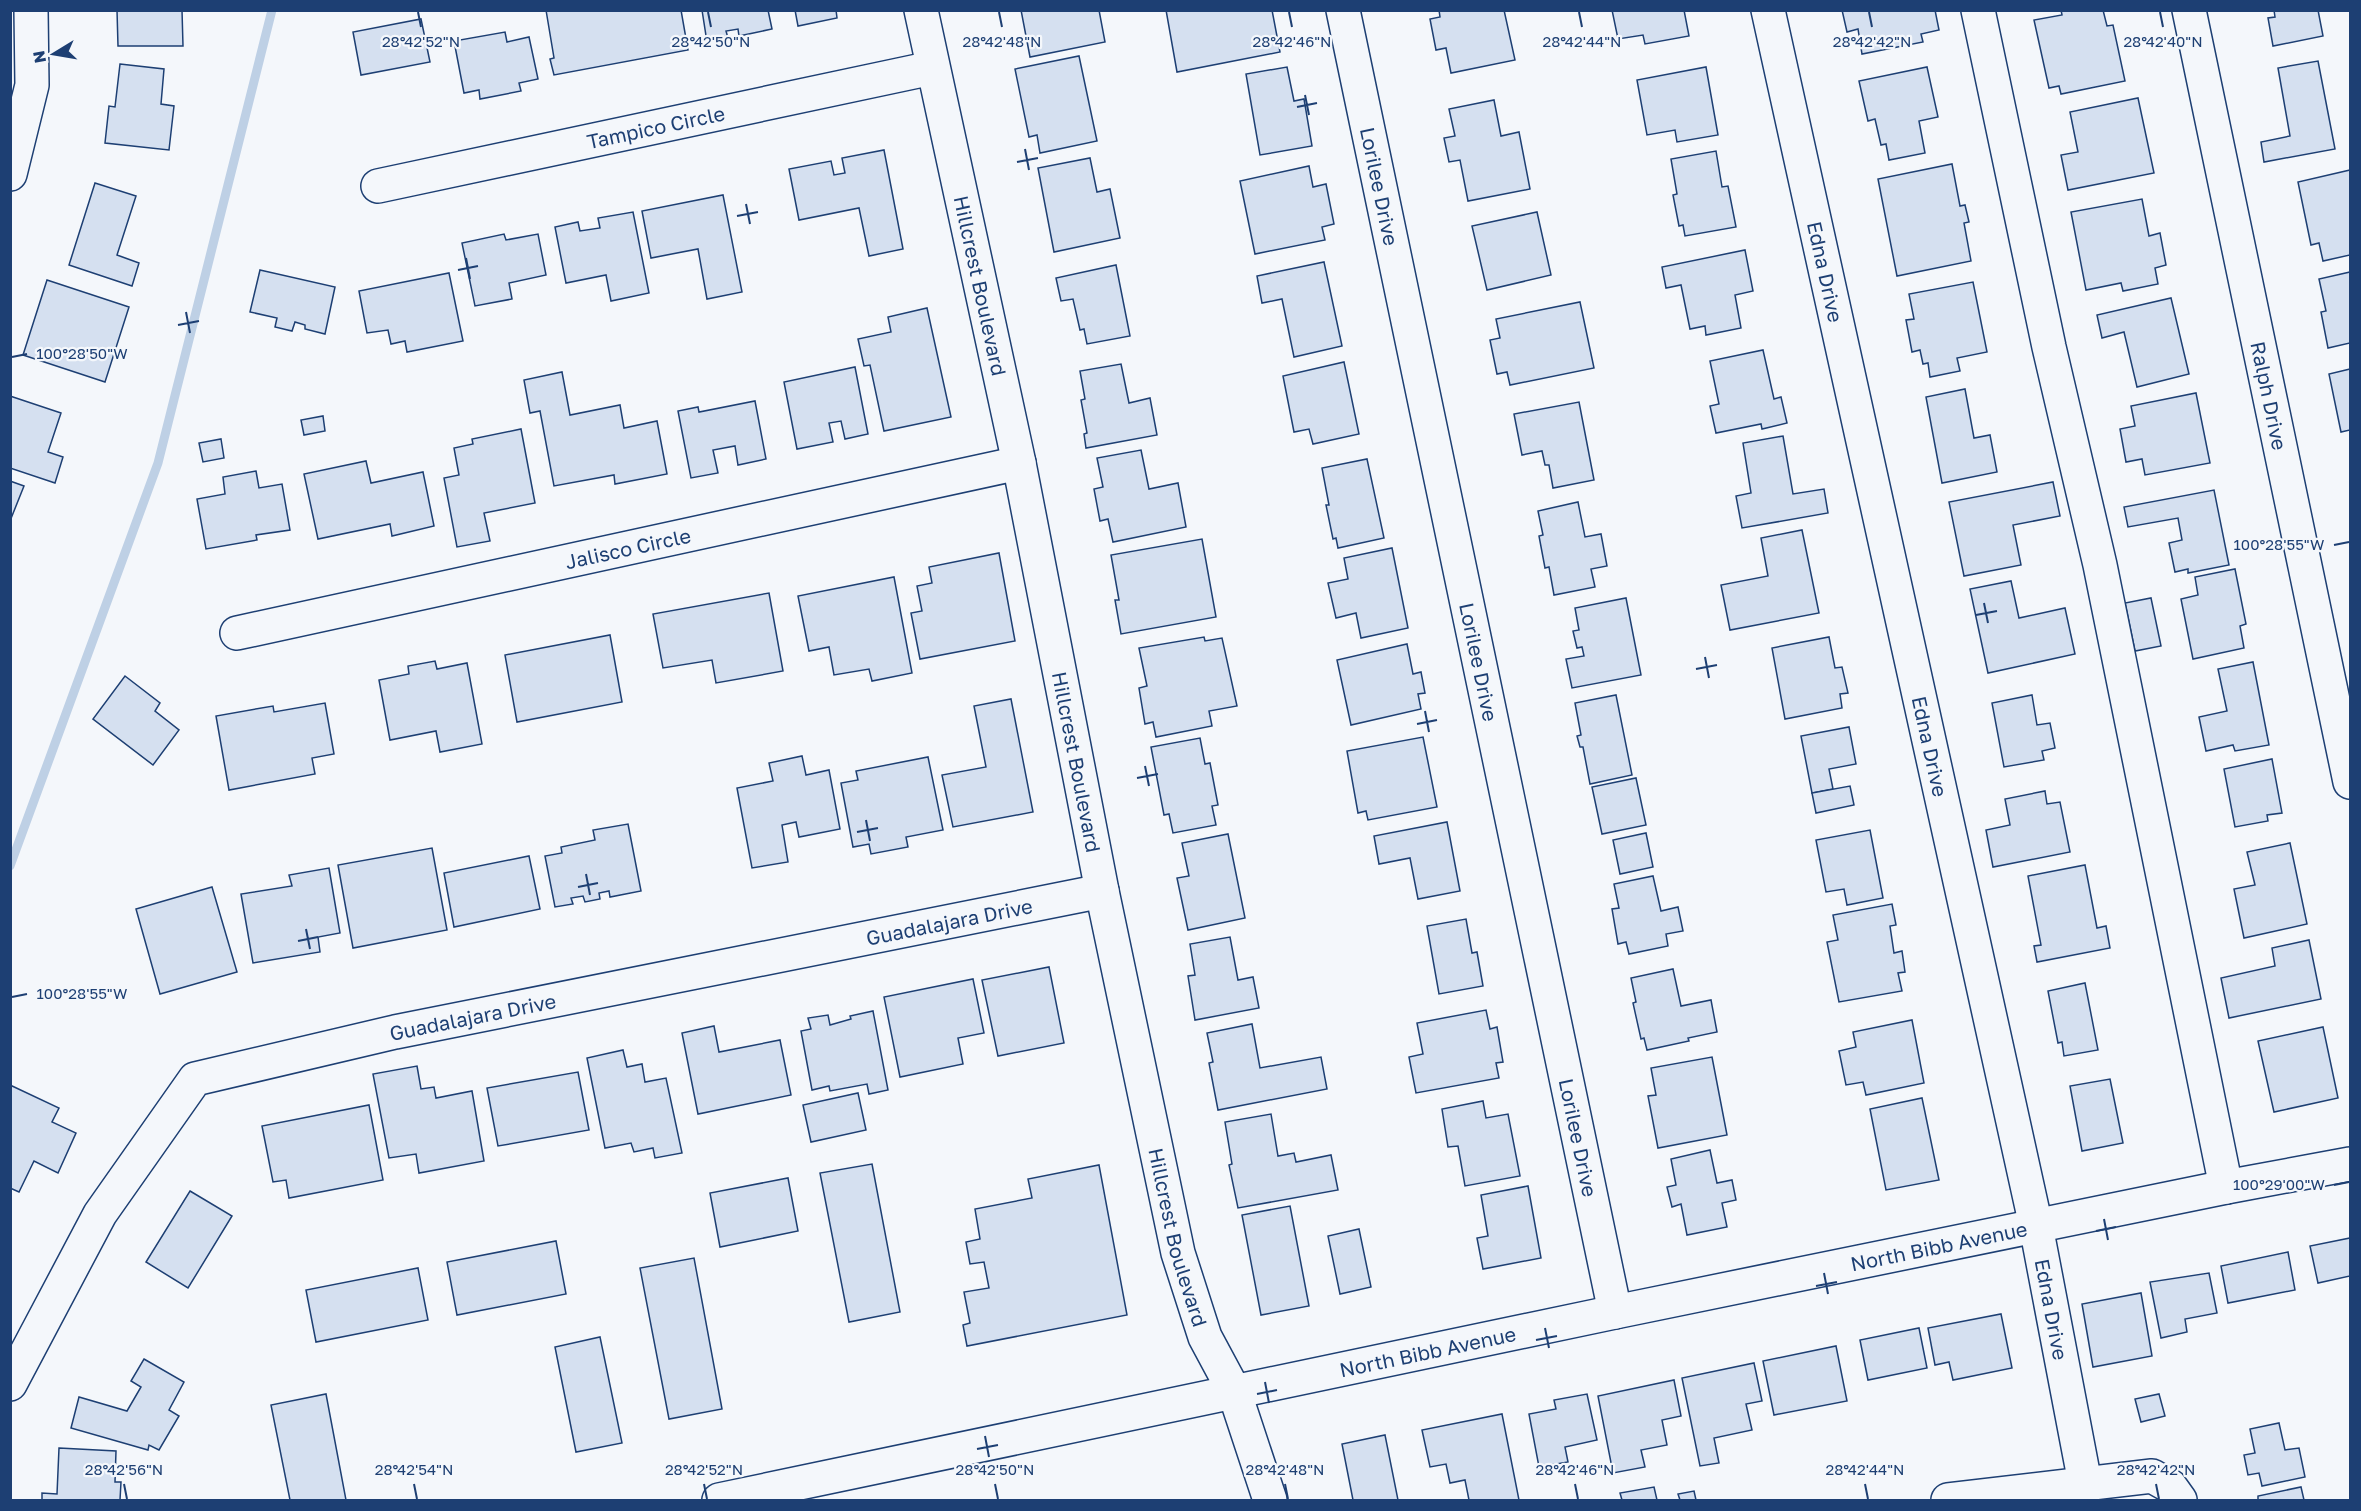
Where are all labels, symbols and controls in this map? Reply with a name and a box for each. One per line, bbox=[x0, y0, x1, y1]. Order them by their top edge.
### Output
north arrow bbox=[24, 24, 84, 84]
text: 28°42'52"N bbox=[382, 32, 460, 50]
text: 28°42'50"N bbox=[672, 32, 750, 50]
text: 28°42'48"N bbox=[962, 32, 1042, 50]
text: 28°42'46"N bbox=[1253, 32, 1331, 50]
text: 28°42'44"N bbox=[1542, 32, 1622, 50]
text: 28°42'42"N bbox=[1833, 32, 1911, 50]
text: 28°42'40"N bbox=[2123, 32, 2203, 50]
text: N bbox=[28, 49, 50, 65]
street label: Tampico Circle bbox=[585, 100, 727, 153]
street label: Lorilee Drive bbox=[1356, 125, 1404, 248]
street label: Hillcrest Boulevard bbox=[949, 193, 1012, 378]
street label: Edna Drive bbox=[1803, 219, 1848, 324]
street label: Ralph Drive bbox=[2246, 339, 2292, 452]
text: 100°28'50"W bbox=[36, 344, 128, 362]
street label: Jalisco Circle bbox=[563, 523, 693, 573]
text: 100°28'55"W bbox=[2234, 535, 2324, 553]
street label: Lorilee Drive bbox=[1455, 601, 1503, 723]
street label: Hillcrest Boulevard bbox=[1048, 670, 1106, 854]
street label: Edna Drive bbox=[1908, 694, 1953, 799]
street label: Guadalajara Drive bbox=[864, 893, 1034, 950]
text: 100°28'55"W bbox=[37, 984, 127, 1002]
street label: Guadalajara Drive bbox=[387, 988, 558, 1045]
street label: Lorilee Drive bbox=[1555, 1076, 1603, 1199]
street label: Hillcrest Boulevard bbox=[1144, 1146, 1213, 1330]
text: 100°29'00"W bbox=[2233, 1175, 2325, 1193]
street label: North Bibb Avenue bbox=[1848, 1216, 2029, 1276]
street label: Edna Drive bbox=[2030, 1257, 2073, 1362]
street label: North Bibb Avenue bbox=[1337, 1321, 1518, 1382]
text: 28°42'56"N bbox=[85, 1460, 163, 1478]
text: 28°42'54"N bbox=[375, 1460, 453, 1478]
text: 28°42'52"N bbox=[665, 1460, 743, 1478]
text: 28°42'50"N bbox=[956, 1460, 1034, 1478]
text: 28°42'48"N bbox=[1245, 1460, 1325, 1478]
text: 28°42'46"N bbox=[1536, 1460, 1614, 1478]
text: 28°42'44"N bbox=[1825, 1460, 1905, 1478]
text: 28°42'42"N bbox=[2117, 1460, 2195, 1478]

